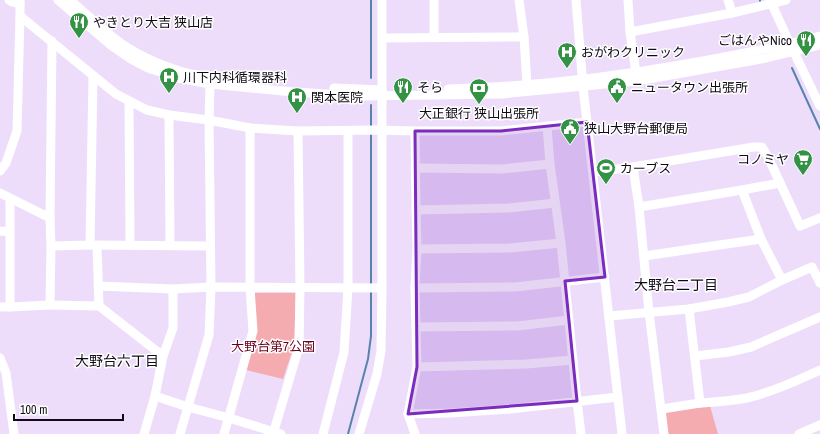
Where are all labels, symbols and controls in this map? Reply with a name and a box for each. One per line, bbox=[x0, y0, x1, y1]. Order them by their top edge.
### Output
restaurant icon: やきとり大吉 狭山店 bbox=[68, 11, 90, 39]
place label: やきとり大吉 狭山店 bbox=[93, 14, 213, 31]
restaurant icon: ごはんやNico bbox=[795, 29, 817, 57]
place label: ごはんやNico bbox=[718, 32, 792, 49]
hospital icon: おがわクリニック bbox=[556, 41, 578, 69]
place label: おがわクリニック bbox=[581, 44, 685, 61]
hospital icon: 川下内科循環器科 bbox=[158, 66, 180, 94]
place label: 川下内科循環器科 bbox=[183, 69, 287, 86]
restaurant icon: そら bbox=[392, 76, 414, 104]
public building icon: ニュータウン出張所 bbox=[606, 76, 628, 104]
bank icon: 大正銀行 狭山出張所 bbox=[468, 77, 490, 105]
place label: そら bbox=[417, 79, 443, 96]
place label: ニュータウン出張所 bbox=[631, 79, 748, 96]
hospital icon: 関本医院 bbox=[286, 86, 308, 114]
place label: 関本医院 bbox=[311, 89, 363, 106]
place label: 大正銀行 狭山出張所 bbox=[419, 105, 539, 122]
public building icon: 狭山大野台郵便局 bbox=[559, 117, 581, 145]
place label: 狭山大野台郵便局 bbox=[584, 120, 688, 137]
supermarket icon: コノミヤ bbox=[792, 148, 814, 176]
place label: コノミヤ bbox=[737, 151, 789, 168]
sports icon: カーブス bbox=[595, 157, 617, 185]
place label: カーブス bbox=[620, 160, 671, 177]
district label: 大野台二丁目 bbox=[634, 276, 718, 294]
park label: 大野台第7公園 bbox=[231, 338, 315, 355]
district label: 大野台六丁目 bbox=[75, 352, 159, 370]
scale bar bbox=[14, 396, 123, 422]
text: 100 m bbox=[20, 402, 47, 418]

